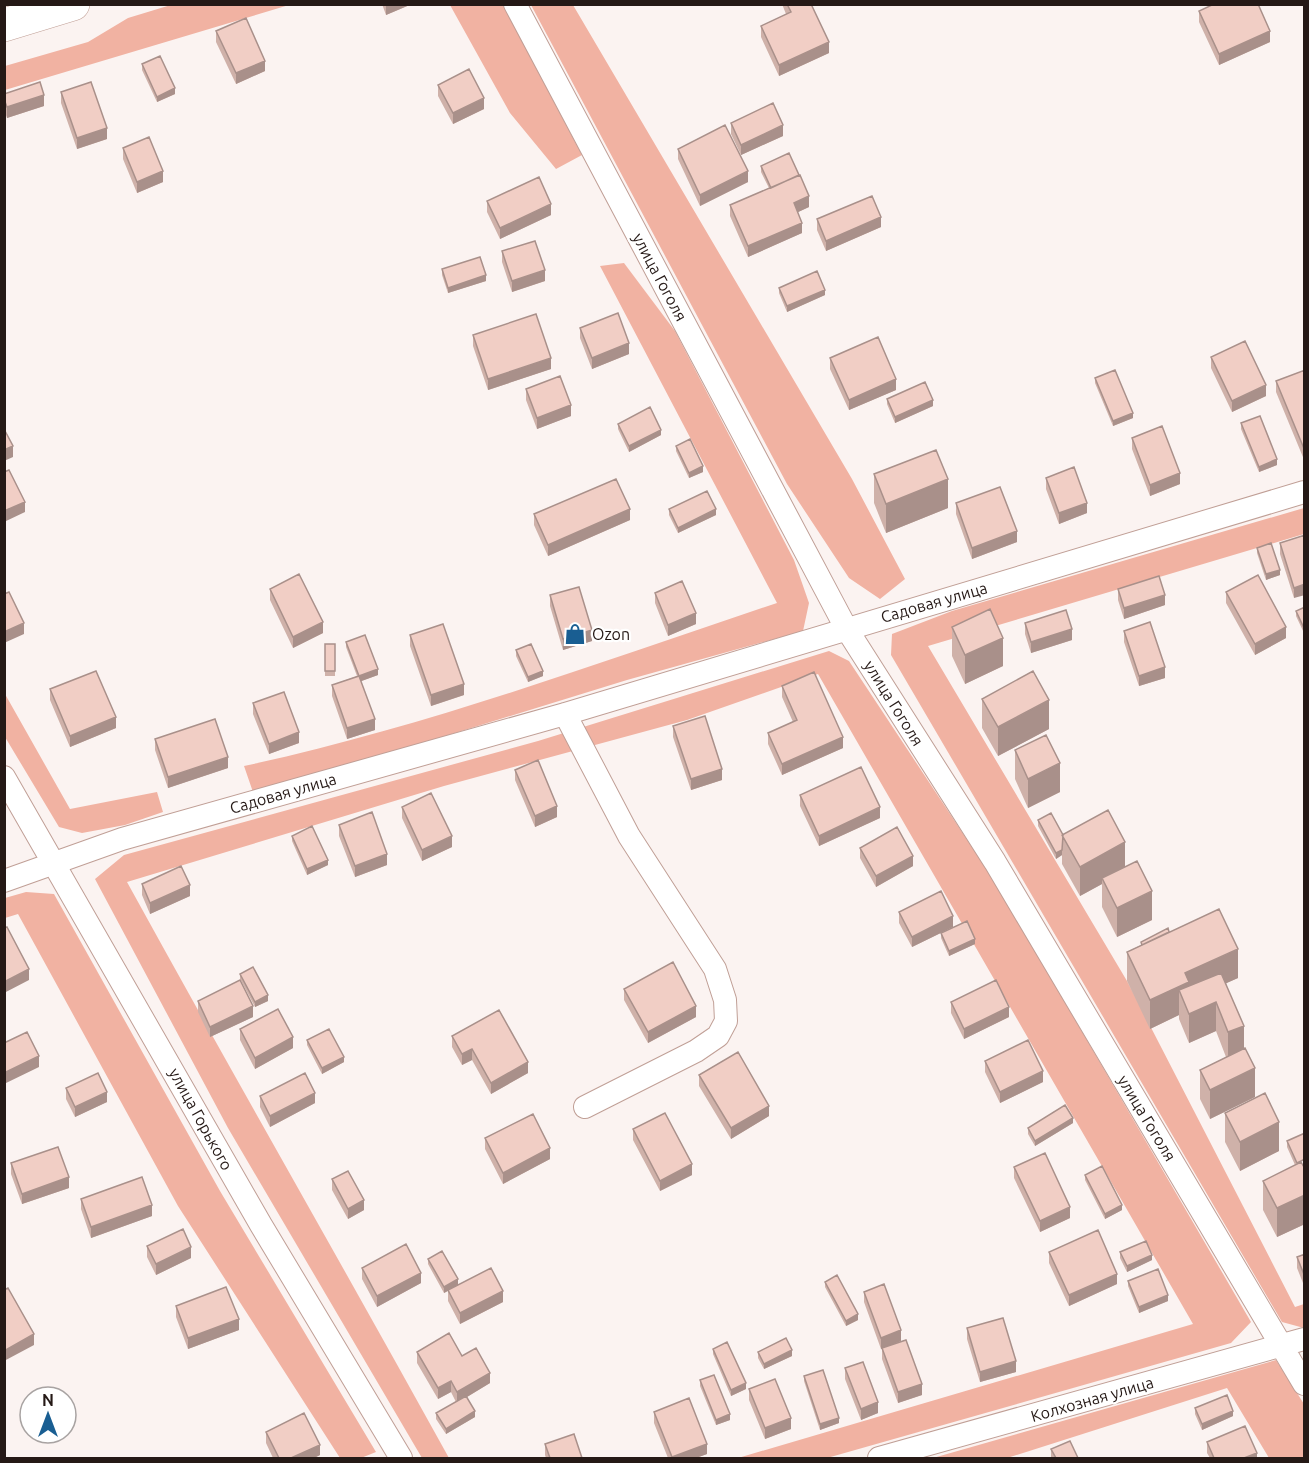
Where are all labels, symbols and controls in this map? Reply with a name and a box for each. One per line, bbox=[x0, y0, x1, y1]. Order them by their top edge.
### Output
street label: улица Гоголя bbox=[629, 230, 691, 324]
street label: Садовая улица bbox=[879, 578, 989, 626]
shop icon: Ozon bbox=[563, 622, 587, 646]
place label: Ozon bbox=[592, 625, 630, 643]
street label: улица Гоголя bbox=[861, 657, 927, 749]
street label: Садовая улица bbox=[228, 769, 338, 817]
street label: улица Горького bbox=[166, 1065, 236, 1173]
street label: улица Гоголя bbox=[1114, 1072, 1180, 1164]
street label: Колхозная улица bbox=[1029, 1373, 1155, 1425]
north arrow bbox=[18, 1385, 78, 1445]
text: N bbox=[42, 1391, 54, 1409]

